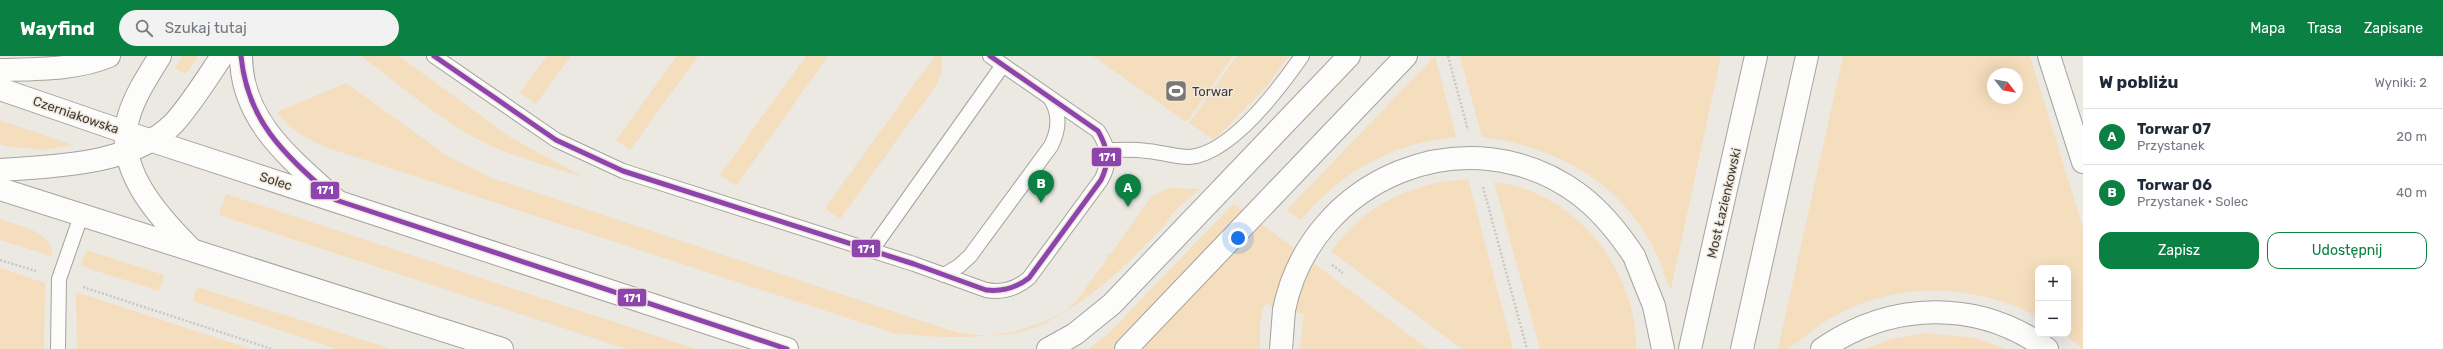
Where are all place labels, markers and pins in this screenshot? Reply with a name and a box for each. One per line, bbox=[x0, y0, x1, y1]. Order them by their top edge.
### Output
sports icon: Torwar bbox=[1163, 78, 1189, 104]
place label: Torwar bbox=[1192, 84, 1233, 99]
pin: B bbox=[1028, 170, 1054, 203]
pin: A bbox=[1115, 174, 1141, 207]

